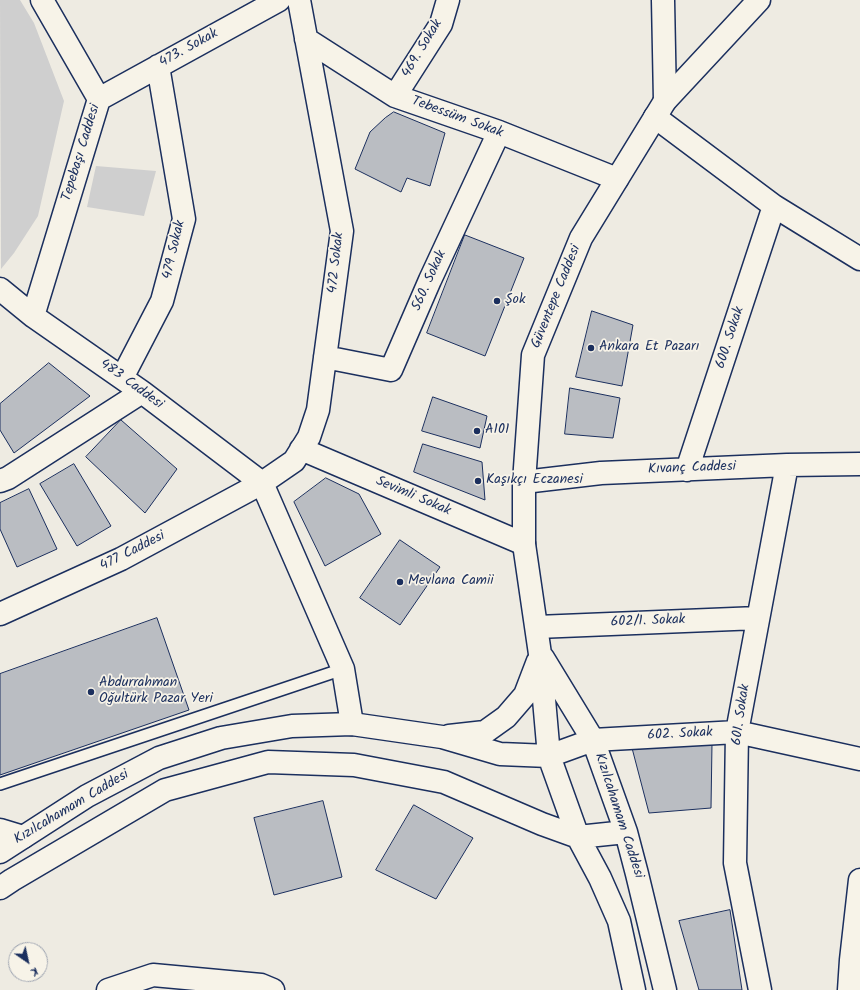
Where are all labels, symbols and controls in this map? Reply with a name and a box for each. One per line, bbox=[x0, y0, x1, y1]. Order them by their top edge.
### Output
street label: 469. Sokak bbox=[399, 17, 447, 81]
street label: 473. Sokak bbox=[157, 26, 221, 72]
street label: Tebessüm Sokak bbox=[409, 94, 505, 142]
street label: Tepebaşı Caddesi bbox=[59, 103, 105, 203]
street label: 479 Sokak bbox=[160, 219, 190, 281]
street label: 472 Sokak bbox=[325, 232, 349, 294]
street label: Güventepe Caddesi bbox=[529, 243, 585, 351]
street label: 560. Sokak bbox=[409, 248, 451, 314]
place label: Şok bbox=[505, 293, 525, 309]
marker: Şok bbox=[492, 296, 502, 306]
street label: 600. Sokak bbox=[713, 305, 749, 371]
place label: Ankara Et Pazarı bbox=[599, 340, 699, 356]
marker: Ankara Et Pazarı bbox=[586, 343, 596, 353]
street label: 483 Caddesi bbox=[96, 356, 166, 414]
place label: A101 bbox=[485, 423, 509, 439]
marker: A101 bbox=[472, 426, 482, 436]
street label: Kıvanç Caddesi bbox=[648, 459, 736, 479]
place label: Kaşıkçı Eczanesi bbox=[486, 473, 583, 489]
street label: Sevimli Sokak bbox=[373, 474, 453, 520]
marker: Kaşıkçı Eczanesi bbox=[473, 476, 483, 486]
street label: 477 Caddesi bbox=[98, 528, 168, 576]
place label: Mevlana Camii bbox=[408, 574, 494, 590]
marker: Mevlana Camii bbox=[395, 577, 405, 587]
street label: 602/1. Sokak bbox=[610, 612, 686, 632]
place label: Abdurrahman Oğultürk Pazar Yeri bbox=[99, 676, 213, 708]
street label: 601. Sokak bbox=[729, 683, 755, 747]
marker: Abdurrahman Oğultürk Pazar Yeri bbox=[86, 687, 96, 697]
street label: 602. Sokak bbox=[647, 725, 713, 745]
street label: Kızılcahamam Caddesi bbox=[590, 751, 646, 881]
street label: Kızılcahamam Caddesi bbox=[12, 767, 132, 849]
north arrow bbox=[8, 942, 48, 982]
text: K bbox=[26, 962, 42, 980]

